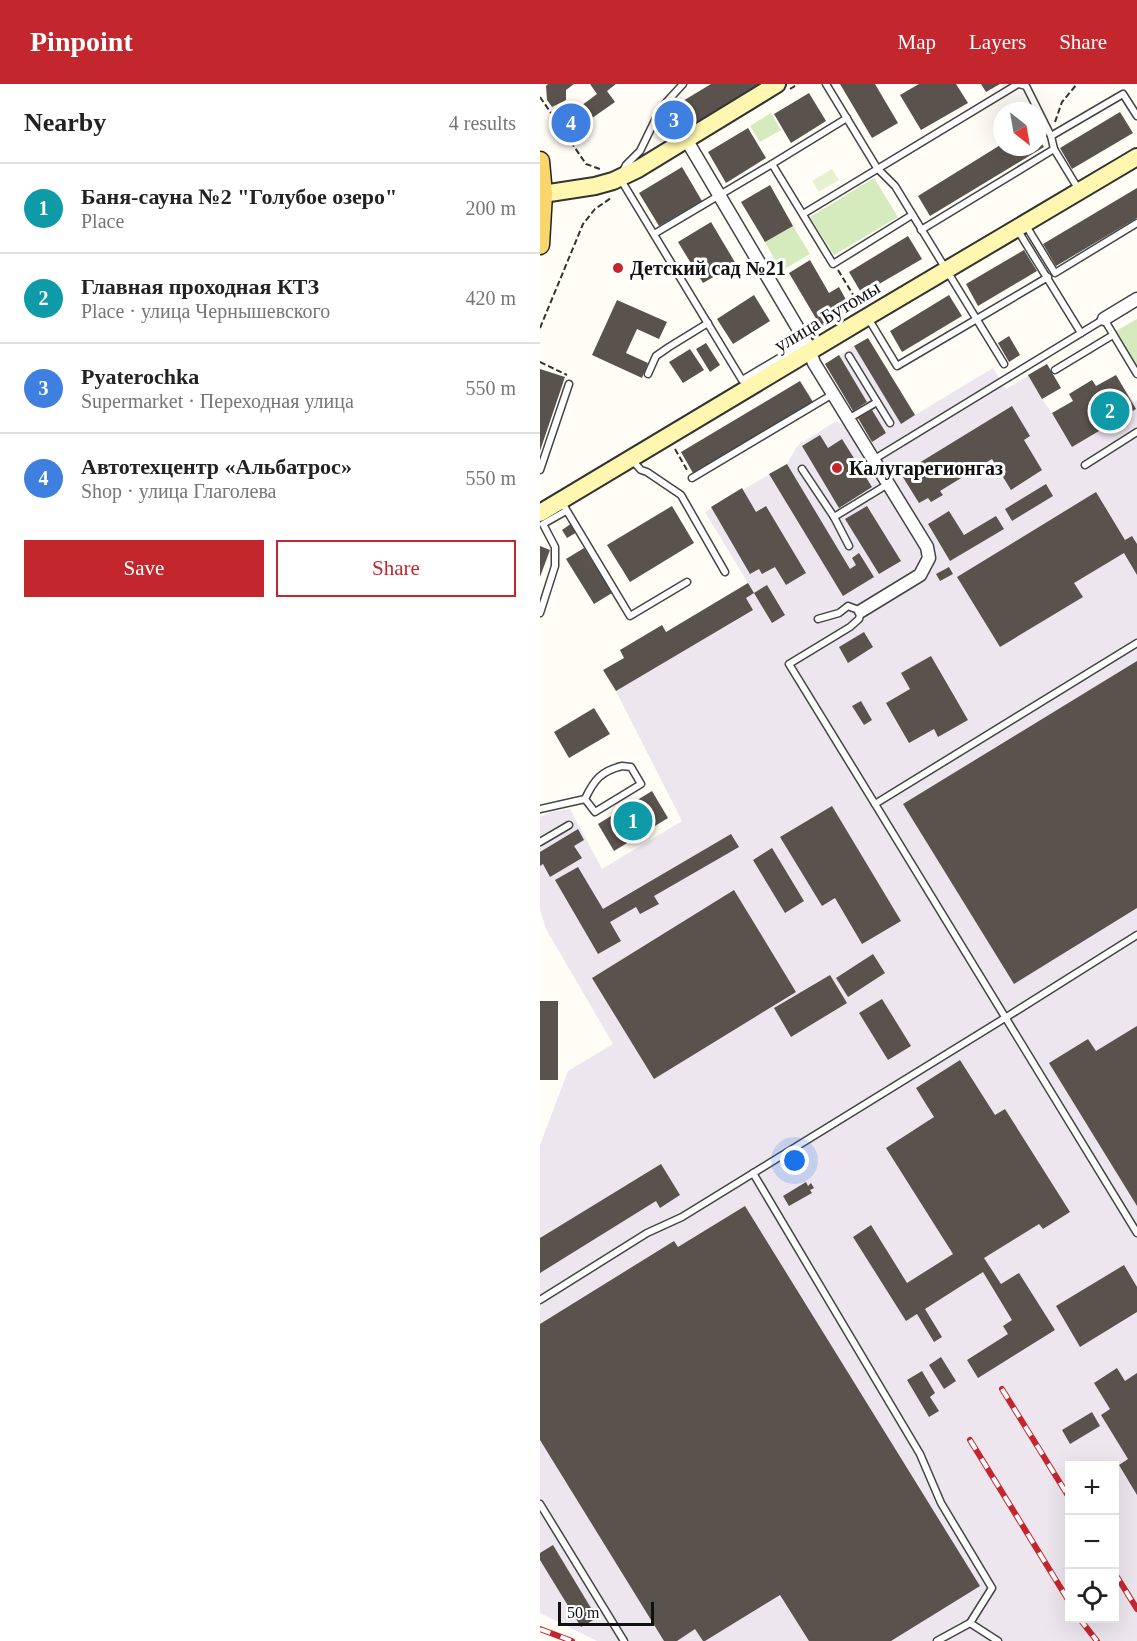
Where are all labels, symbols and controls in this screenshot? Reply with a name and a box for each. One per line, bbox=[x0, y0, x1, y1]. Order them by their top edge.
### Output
text: Pinpoint bbox=[30, 26, 133, 57]
text: Map bbox=[898, 30, 936, 54]
text: Layers bbox=[969, 30, 1026, 54]
text: Share bbox=[1059, 30, 1107, 54]
pin: 3 bbox=[654, 98, 694, 142]
pin: 4 bbox=[552, 100, 591, 146]
north arrow bbox=[993, 102, 1047, 156]
text: Nearby bbox=[24, 108, 106, 137]
text: 4 results bbox=[449, 112, 516, 134]
text: Баня-сауна №2 "Голубое озеро" bbox=[81, 184, 397, 209]
text: 1 bbox=[39, 197, 49, 219]
text: 200 m bbox=[465, 197, 516, 219]
text: Place bbox=[81, 210, 124, 232]
place label: Детский сад №21 bbox=[630, 257, 786, 280]
marker: Детский сад №21 bbox=[611, 261, 625, 275]
text: Главная проходная КТЗ bbox=[81, 274, 319, 299]
street label: улица Бутомы bbox=[770, 276, 884, 357]
text: 2 bbox=[39, 287, 49, 309]
text: 420 m bbox=[465, 287, 516, 309]
text: Place · улица Чернышевского bbox=[81, 300, 330, 322]
text: Pyaterochka bbox=[81, 364, 199, 389]
text: 3 bbox=[39, 377, 49, 399]
text: 550 m bbox=[465, 377, 516, 399]
pin: 2 bbox=[1090, 388, 1130, 434]
text: Supermarket · Переходная улица bbox=[81, 390, 354, 412]
text: Автотехцентр «Альбатрос» bbox=[81, 454, 352, 479]
place label: Калугарегионгаз bbox=[849, 457, 1003, 480]
marker: Калугарегионгаз bbox=[830, 461, 844, 475]
text: 4 bbox=[39, 467, 49, 489]
text: 550 m bbox=[465, 467, 516, 489]
text: Shop · улица Глаголева bbox=[81, 480, 276, 502]
button: Save bbox=[24, 540, 264, 597]
button: Share bbox=[276, 540, 516, 597]
pin: 1 bbox=[614, 798, 652, 844]
your location bbox=[780, 1146, 809, 1175]
map controls bbox=[1065, 1461, 1119, 1623]
button: + bbox=[1065, 1461, 1119, 1515]
button: − bbox=[1065, 1515, 1119, 1569]
button: locate bbox=[1065, 1569, 1119, 1623]
scale bar bbox=[558, 1599, 654, 1626]
text: 50 m bbox=[567, 1604, 599, 1621]

